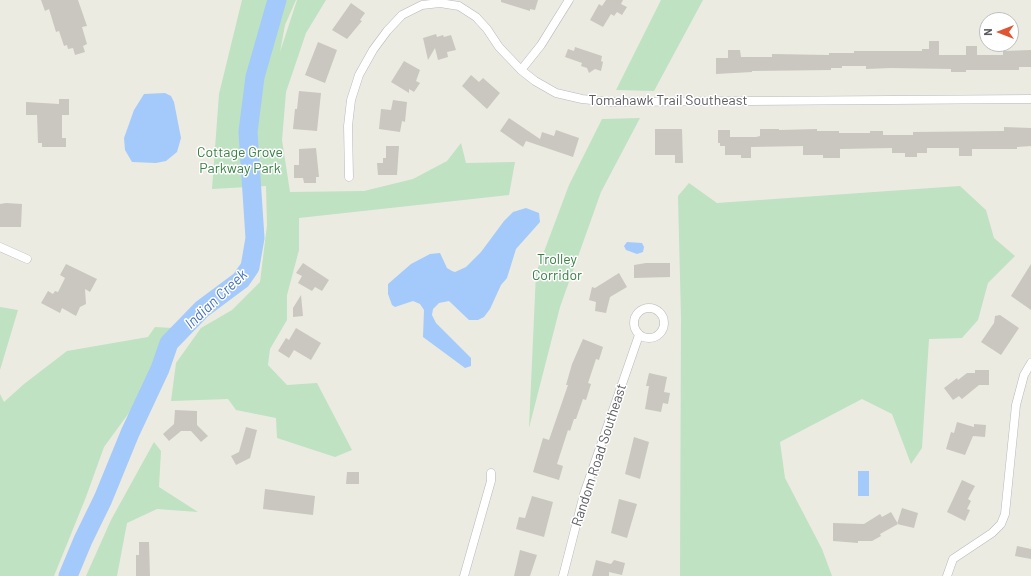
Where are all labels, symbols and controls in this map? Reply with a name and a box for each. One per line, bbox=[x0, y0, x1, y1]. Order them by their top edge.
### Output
north arrow bbox=[979, 12, 1019, 52]
text: N bbox=[981, 28, 994, 36]
street label: Tomahawk Trail Southeast bbox=[588, 92, 748, 108]
park label: Cottage Grove Parkway Park bbox=[197, 144, 283, 176]
park label: Trolley Corridor bbox=[532, 251, 582, 284]
water label: Indian Creek bbox=[181, 266, 251, 332]
street label: Random Road Southeast bbox=[568, 382, 630, 528]

